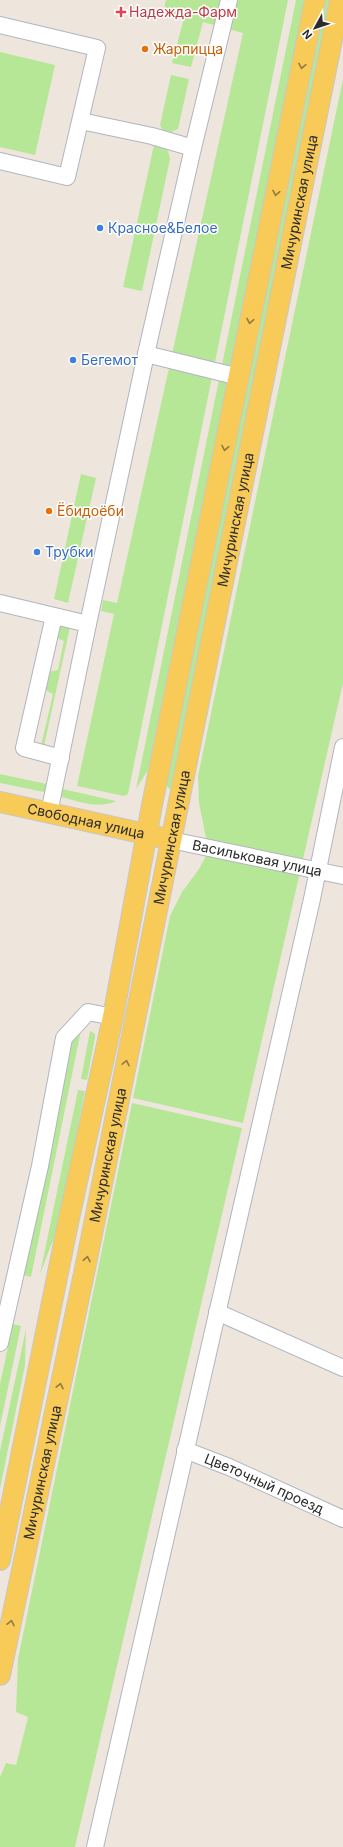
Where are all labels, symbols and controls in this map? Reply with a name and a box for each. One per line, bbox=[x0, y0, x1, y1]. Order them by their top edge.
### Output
place label: Надежда-Фарм bbox=[129, 3, 237, 20]
marker: Надежда-Фарм bbox=[116, 7, 126, 17]
north arrow bbox=[295, 8, 335, 48]
text: N bbox=[299, 27, 315, 42]
place label: Жарпицца bbox=[153, 40, 223, 57]
marker: Жарпицца bbox=[140, 44, 150, 54]
one-way arrow bbox=[298, 63, 306, 69]
street label: Мичуринская улица bbox=[277, 133, 321, 271]
one-way arrow bbox=[272, 190, 281, 196]
place label: Красное&Белое bbox=[108, 219, 218, 236]
marker: Красное&Белое bbox=[95, 223, 105, 233]
one-way arrow bbox=[247, 317, 255, 324]
place label: Бегемот bbox=[81, 351, 138, 368]
marker: Бегемот bbox=[68, 355, 78, 365]
one-way arrow bbox=[221, 445, 229, 451]
street label: Мичуринская улица bbox=[213, 451, 257, 588]
place label: Ёбидоёби bbox=[57, 502, 124, 519]
marker: Ёбидоёби bbox=[44, 506, 54, 516]
place label: Трубки bbox=[45, 543, 94, 560]
marker: Трубки bbox=[32, 547, 42, 557]
street label: Мичуринская улица bbox=[149, 769, 193, 906]
street label: Свободная улица bbox=[26, 799, 146, 842]
street label: Васильковая улица bbox=[191, 836, 324, 879]
one-way arrow bbox=[122, 1060, 130, 1066]
street label: Мичуринская улица bbox=[86, 1086, 129, 1224]
one-way arrow bbox=[82, 1256, 91, 1262]
one-way arrow bbox=[56, 1383, 64, 1389]
street label: Мичуринская улица bbox=[20, 1404, 64, 1541]
street label: Цветочный проезд bbox=[202, 1449, 327, 1517]
one-way arrow bbox=[6, 1620, 14, 1626]

